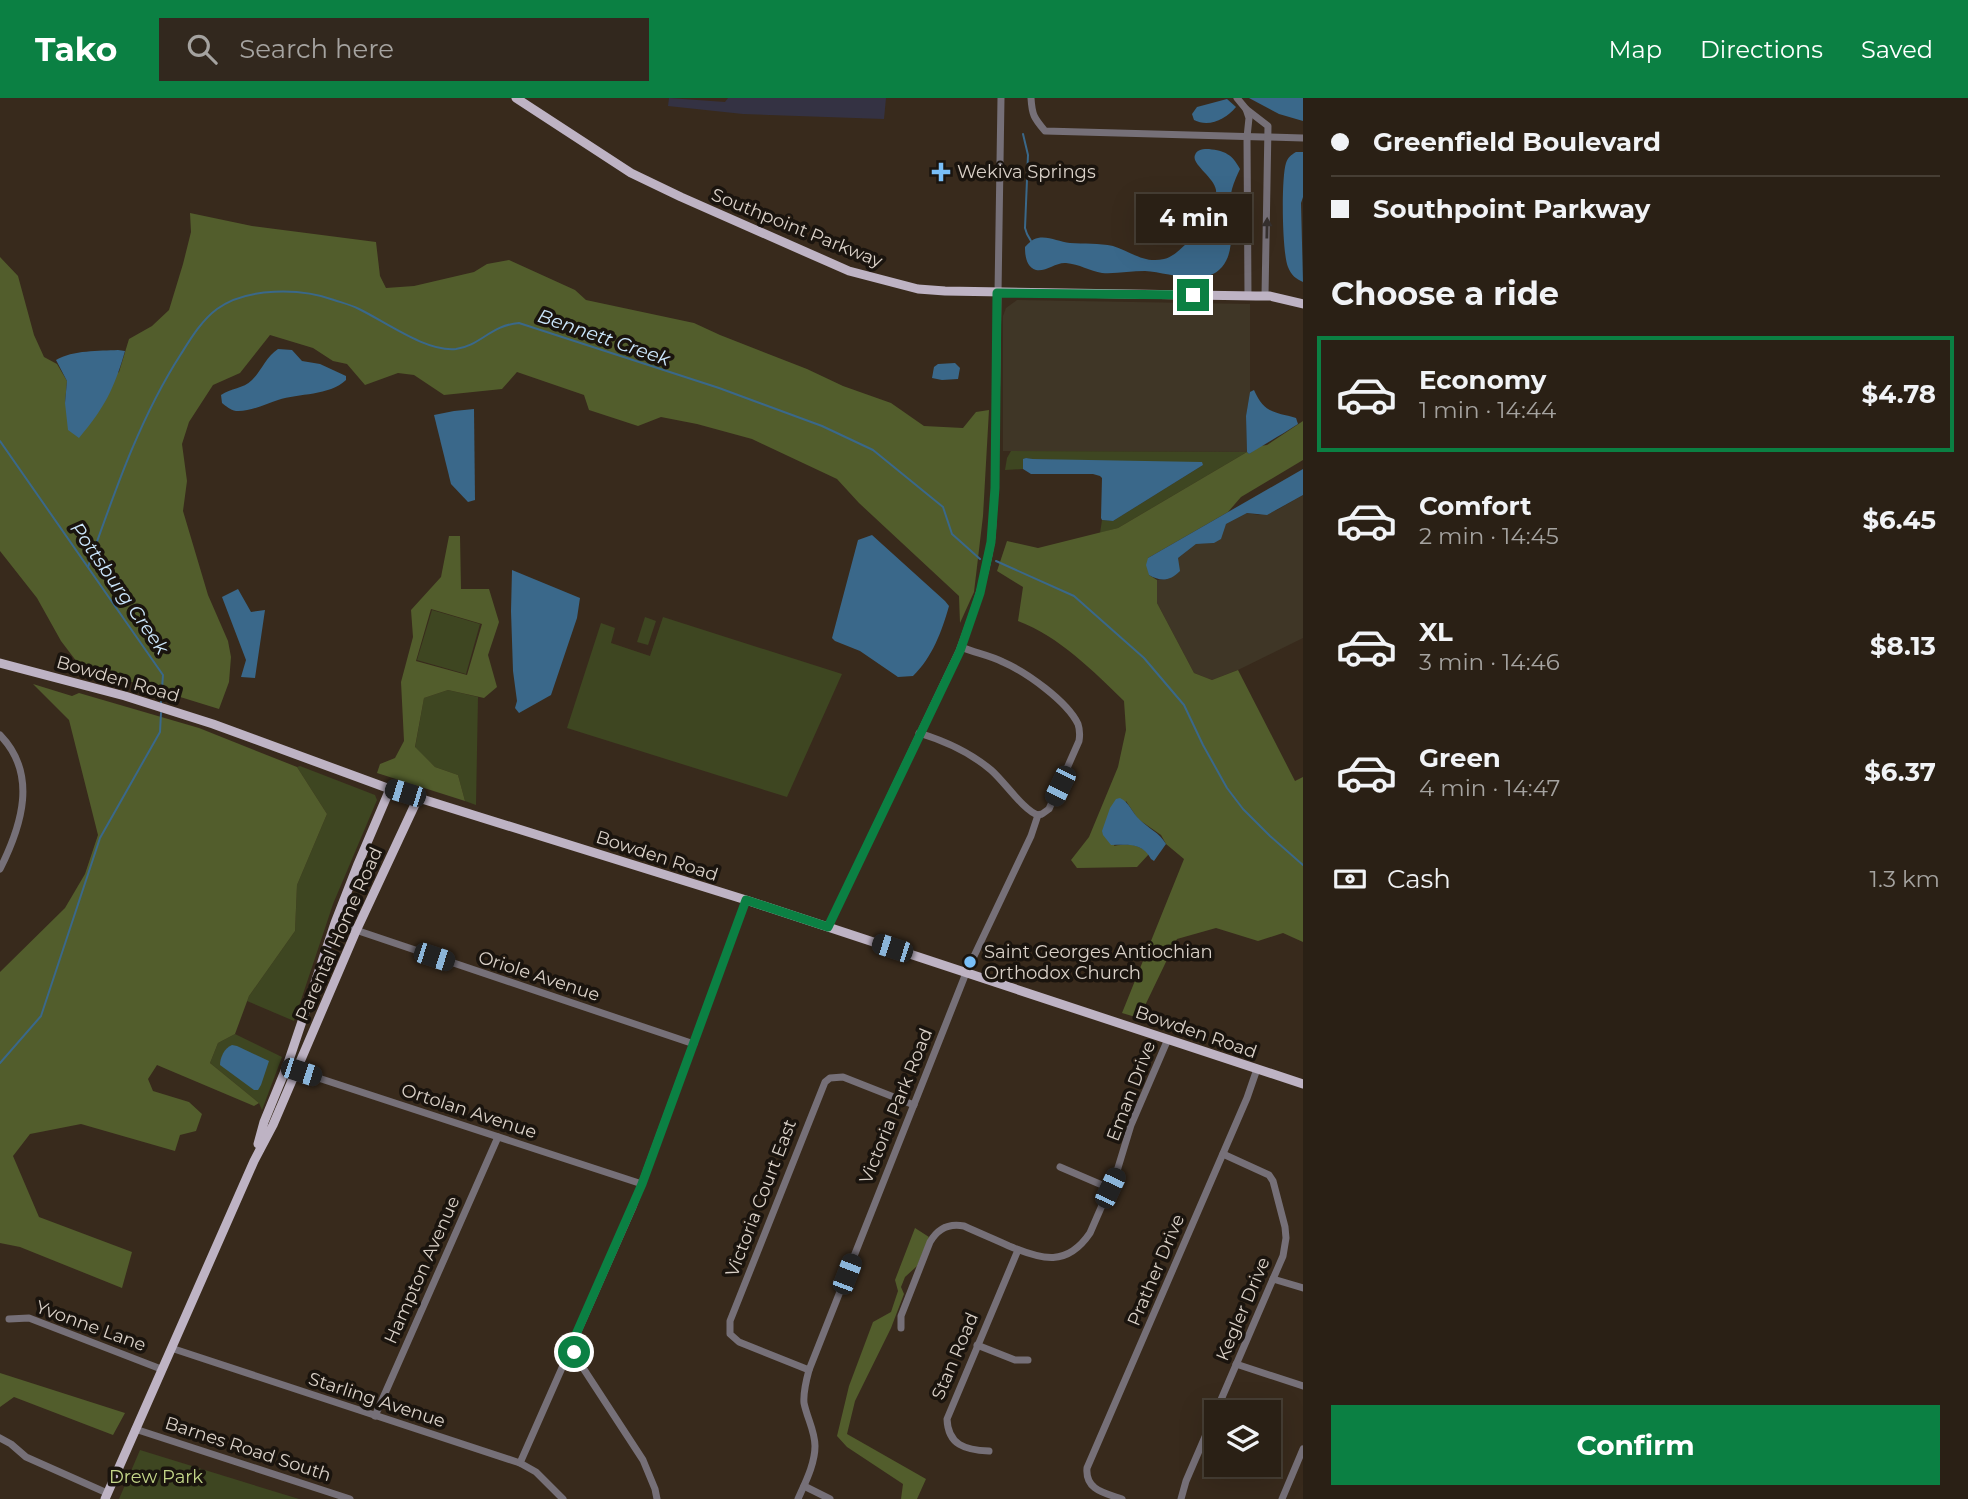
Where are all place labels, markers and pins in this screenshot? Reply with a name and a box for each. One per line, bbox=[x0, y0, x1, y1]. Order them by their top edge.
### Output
place label: Wekiva Springs bbox=[957, 161, 1096, 183]
marker: Wekiva Springs bbox=[931, 162, 951, 182]
place label: Saint Georges Antiochian Orthodox Church bbox=[984, 941, 1213, 984]
marker: Saint Georges Antiochian Orthodox Church bbox=[962, 954, 978, 970]

